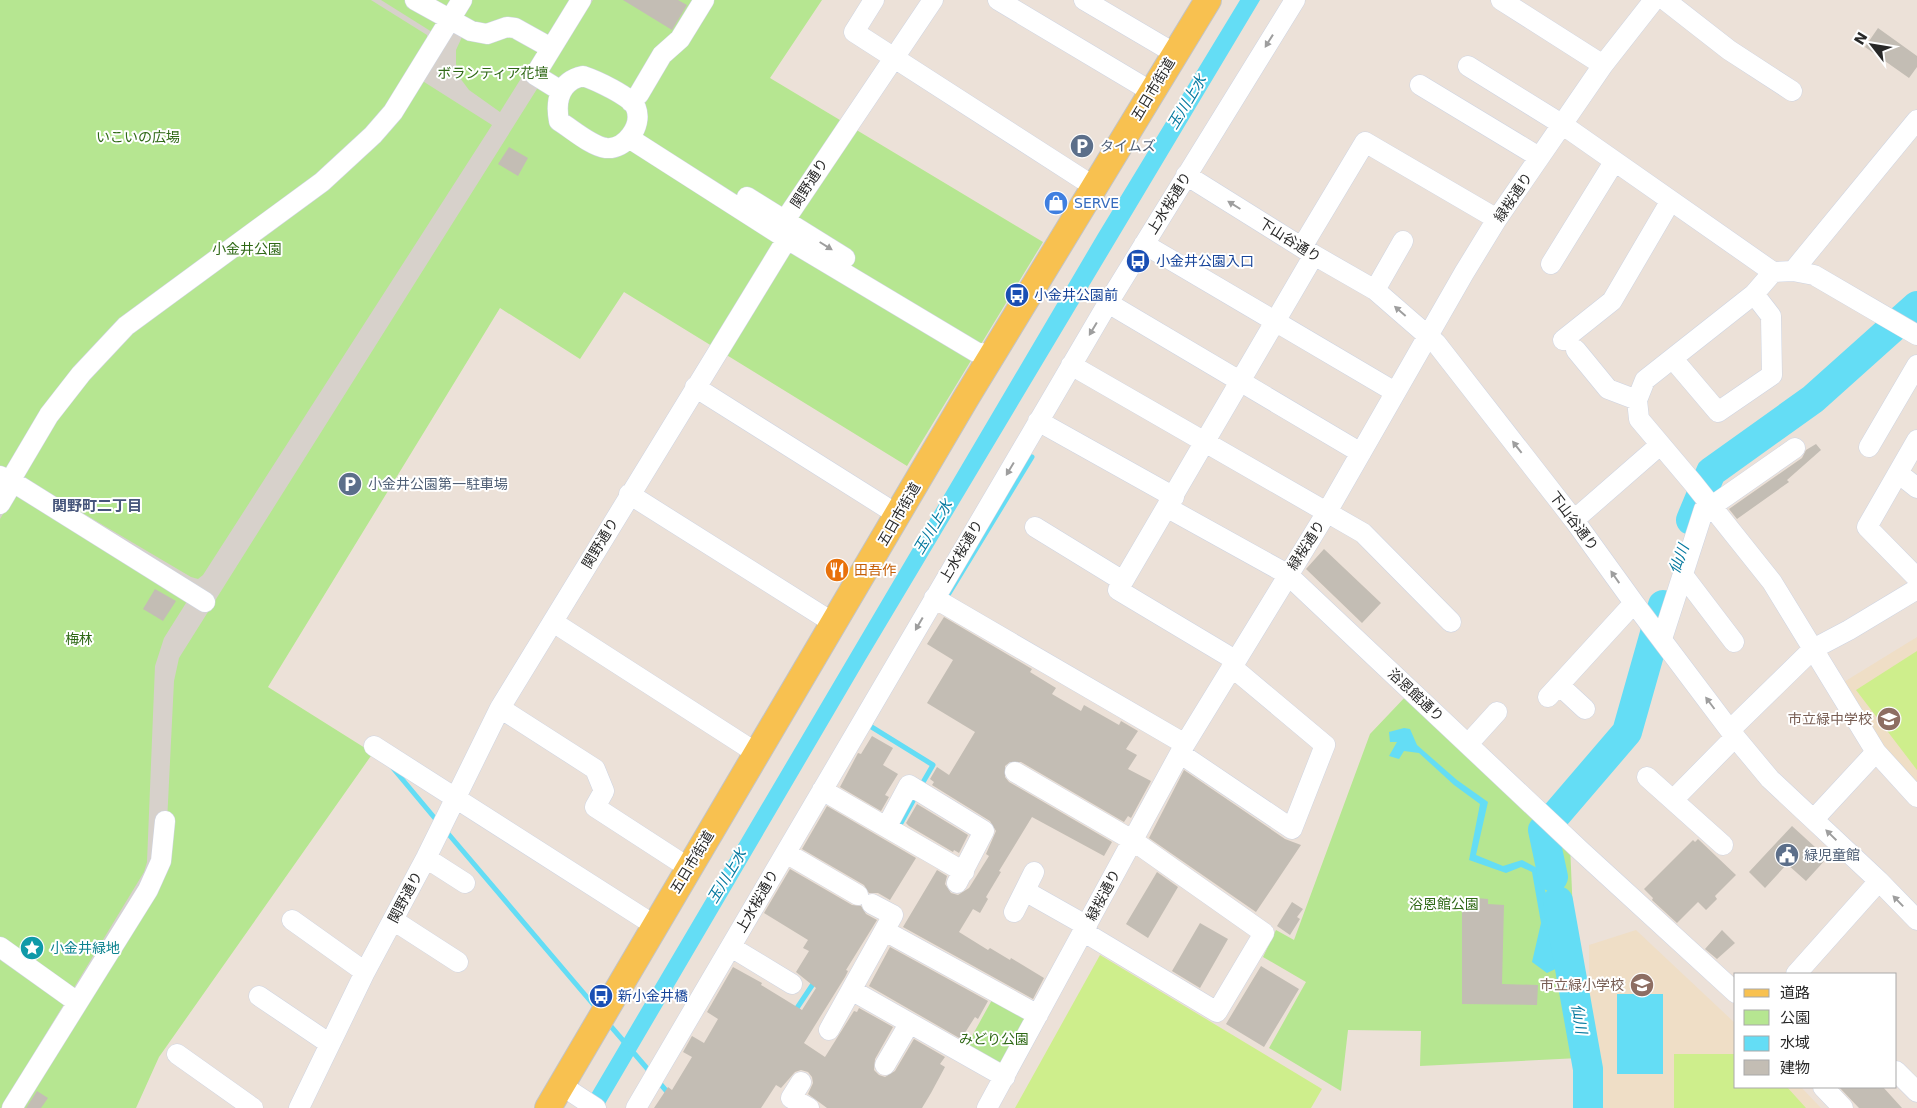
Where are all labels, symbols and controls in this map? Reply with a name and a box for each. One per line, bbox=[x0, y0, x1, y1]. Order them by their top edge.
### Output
north arrow bbox=[1847, 20, 1897, 70]
text: N bbox=[1851, 29, 1871, 47]
one-way arrow bbox=[1265, 35, 1274, 48]
street label: 五日市街道 bbox=[1128, 55, 1178, 123]
park label: ボランティア花壇 bbox=[437, 65, 549, 81]
water label: 玉川上水 bbox=[1164, 70, 1211, 132]
park label: いこいの広場 bbox=[96, 129, 180, 145]
parking icon: タイムズ bbox=[1069, 133, 1095, 159]
place label: タイムズ bbox=[1100, 138, 1156, 154]
street label: 関野通り bbox=[787, 155, 831, 211]
street label: 上水桜通り bbox=[1144, 169, 1194, 237]
street label: 緑桜通り bbox=[1491, 169, 1535, 225]
shop icon: SERVE bbox=[1043, 190, 1069, 216]
place label: SERVE bbox=[1074, 195, 1119, 211]
one-way arrow bbox=[1228, 200, 1241, 209]
street label: 下山谷通り bbox=[1256, 215, 1324, 265]
park label: 小金井公園 bbox=[212, 241, 282, 257]
one-way arrow bbox=[820, 241, 833, 251]
bus stop icon: 小金井公園入口 bbox=[1125, 248, 1151, 274]
place label: 小金井公園入口 bbox=[1156, 253, 1254, 269]
bus stop icon: 小金井公園前 bbox=[1004, 282, 1030, 308]
place label: 小金井公園前 bbox=[1034, 287, 1118, 303]
one-way arrow bbox=[1394, 306, 1407, 317]
one-way arrow bbox=[1088, 322, 1097, 335]
one-way arrow bbox=[1512, 441, 1523, 454]
one-way arrow bbox=[1006, 461, 1014, 476]
parking icon: 小金井公園第一駐車場 bbox=[337, 471, 363, 497]
place label: 小金井公園第一駐車場 bbox=[368, 476, 508, 492]
street label: 五日市街道 bbox=[875, 480, 923, 548]
street label: 下山谷通り bbox=[1547, 488, 1601, 554]
water label: 玉川上水 bbox=[910, 495, 957, 557]
district label: 関野町二丁目 bbox=[52, 497, 142, 515]
street label: 関野通り bbox=[579, 515, 621, 571]
street label: 上水桜通り bbox=[936, 517, 986, 585]
street label: 緑桜通り bbox=[1284, 517, 1328, 573]
water label: 仙川 bbox=[1665, 540, 1693, 576]
restaurant icon: 田吾作 bbox=[824, 557, 850, 583]
place label: 田吾作 bbox=[854, 562, 896, 578]
one-way arrow bbox=[1610, 570, 1620, 584]
one-way arrow bbox=[914, 617, 923, 630]
park label: 梅林 bbox=[65, 631, 93, 647]
street label: 浴恩館通り bbox=[1385, 665, 1447, 725]
one-way arrow bbox=[1705, 696, 1715, 710]
school or university icon: 市立緑中学校 bbox=[1876, 706, 1902, 732]
place label: 市立緑中学校 bbox=[1788, 711, 1872, 727]
street label: 五日市街道 bbox=[667, 828, 717, 896]
one-way arrow bbox=[1826, 829, 1838, 841]
public building icon: 緑児童館 bbox=[1774, 842, 1800, 868]
water label: 玉川上水 bbox=[704, 844, 751, 906]
place label: 緑児童館 bbox=[1804, 847, 1860, 863]
street label: 上水桜通り bbox=[733, 867, 781, 935]
street label: 緑桜通り bbox=[1083, 867, 1123, 923]
street label: 関野通り bbox=[385, 869, 425, 925]
one-way arrow bbox=[1892, 895, 1904, 907]
park label: 浴恩館公園 bbox=[1409, 896, 1479, 912]
place icon: 小金井緑地 bbox=[19, 935, 45, 961]
place label: 小金井緑地 bbox=[50, 940, 120, 956]
school or university icon: 市立緑小学校 bbox=[1629, 972, 1655, 998]
legend bbox=[1734, 973, 1897, 1088]
place label: 市立緑小学校 bbox=[1540, 977, 1624, 993]
bus stop icon: 新小金井橋 bbox=[588, 983, 614, 1009]
text: 道路 bbox=[1780, 984, 1810, 1002]
place label: 新小金井橋 bbox=[618, 988, 688, 1004]
water label: 仙川 bbox=[1568, 1003, 1591, 1037]
text: 公園 bbox=[1780, 1009, 1810, 1027]
park label: みどり公園 bbox=[959, 1031, 1029, 1047]
text: 水域 bbox=[1780, 1034, 1810, 1052]
text: 建物 bbox=[1780, 1059, 1810, 1077]

